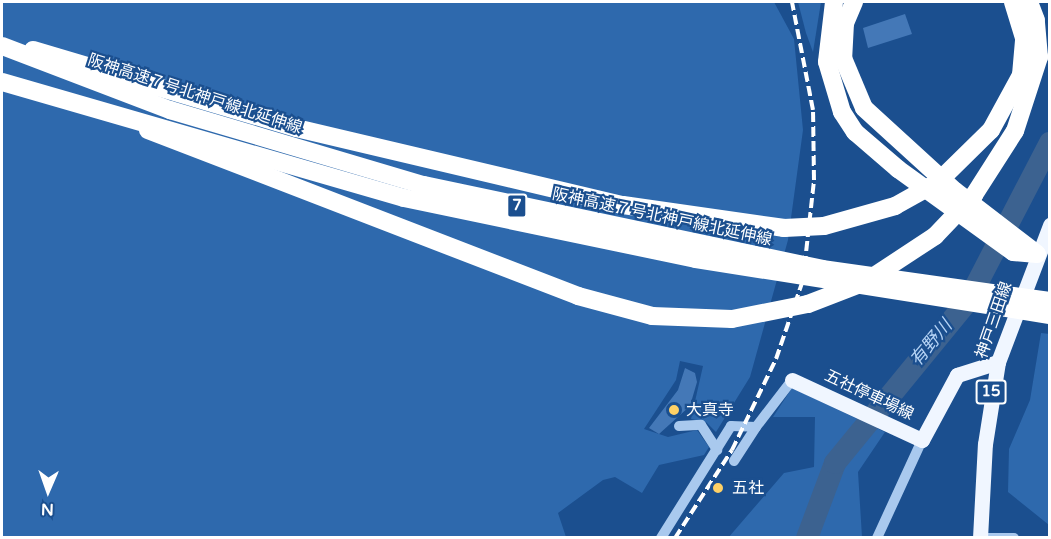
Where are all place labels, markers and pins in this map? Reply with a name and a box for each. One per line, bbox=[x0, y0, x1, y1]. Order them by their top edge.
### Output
place label: 大真寺 bbox=[686, 400, 734, 420]
marker: 大真寺 bbox=[667, 403, 681, 417]
place label: 五社 bbox=[732, 478, 764, 498]
marker: 五社 bbox=[709, 479, 727, 497]

